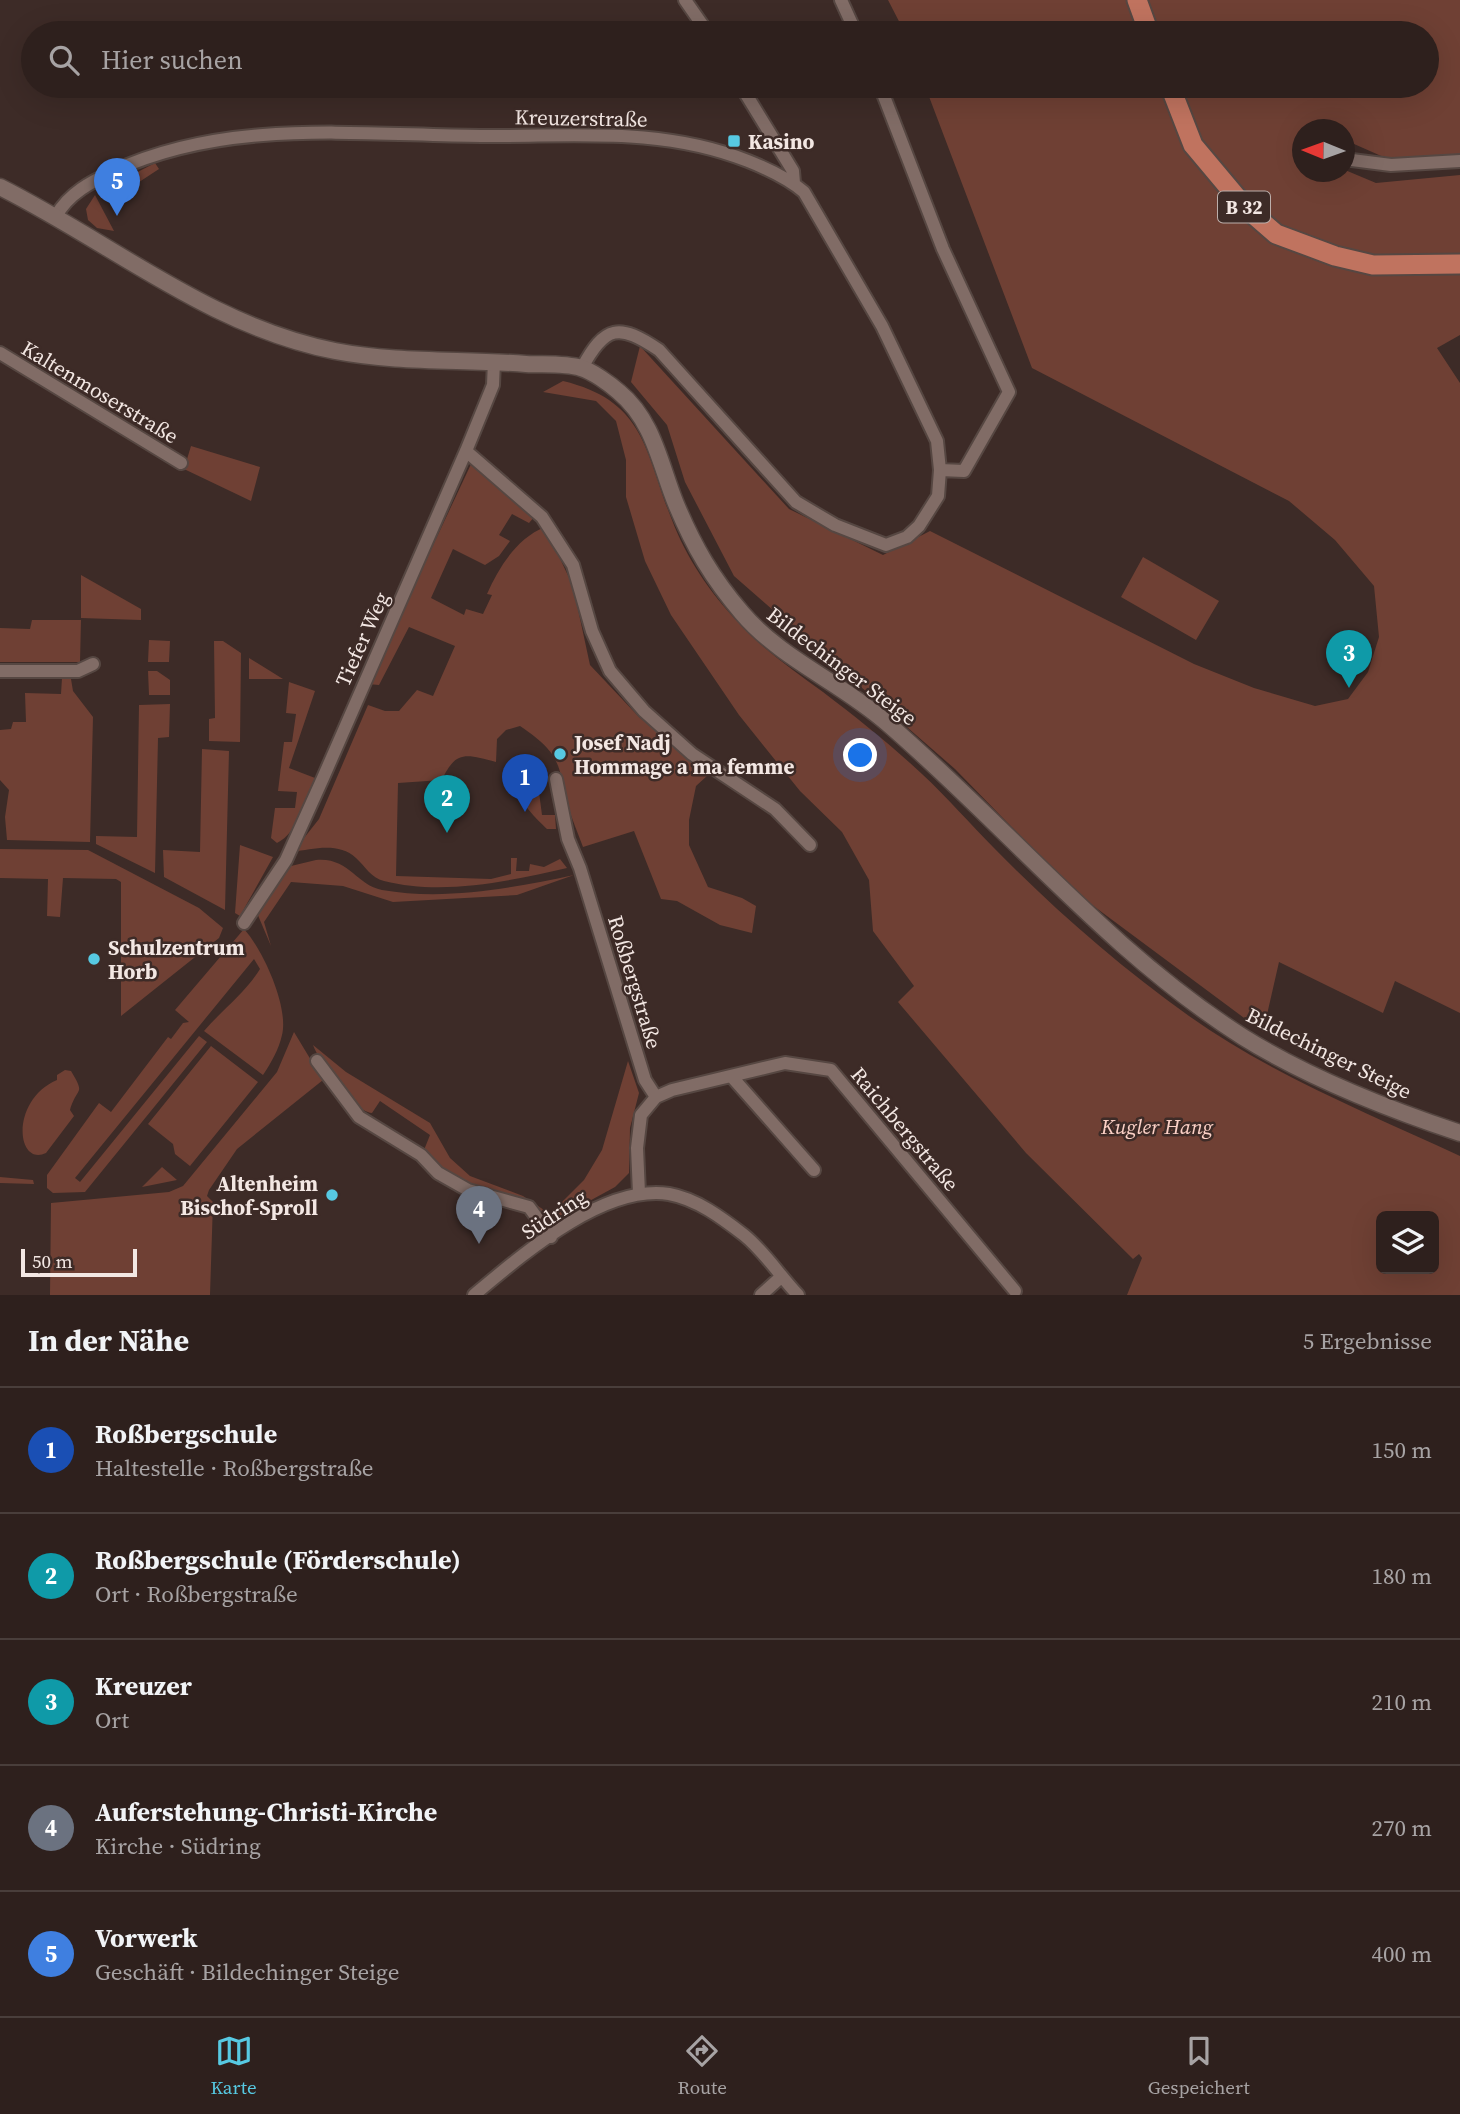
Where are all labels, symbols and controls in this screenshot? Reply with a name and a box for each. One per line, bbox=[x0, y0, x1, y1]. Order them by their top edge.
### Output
search box bbox=[21, 21, 1439, 98]
icon: search bbox=[45, 41, 83, 79]
text: Hier suchen bbox=[101, 42, 243, 78]
street label: Kreuzerstraße bbox=[514, 102, 648, 134]
north arrow bbox=[1292, 119, 1355, 182]
place label: Kasino bbox=[748, 127, 815, 156]
marker: Kasino bbox=[726, 133, 742, 149]
pin: 5 bbox=[94, 158, 140, 216]
road number: B 32 bbox=[1218, 192, 1270, 223]
street label: Kaltenmoserstraße bbox=[16, 334, 184, 450]
street label: Tiefer Weg bbox=[328, 587, 396, 691]
street label: Bildechinger Steige bbox=[761, 600, 923, 732]
pin: 3 bbox=[1326, 630, 1372, 688]
place label: Josef Nadj Hommage a ma femme bbox=[572, 728, 794, 781]
your location bbox=[843, 738, 877, 772]
marker: Josef Nadj Hommage a ma femme bbox=[552, 746, 568, 762]
pin: 1 bbox=[502, 754, 548, 812]
pin: 2 bbox=[424, 775, 470, 833]
street label: Roßbergstraße bbox=[601, 912, 669, 1052]
place label: Schulzentrum Horb bbox=[108, 933, 245, 986]
marker: Schulzentrum Horb bbox=[86, 951, 102, 967]
street label: Bildechinger Steige bbox=[1241, 1000, 1417, 1106]
street label: Raichbergstraße bbox=[844, 1061, 966, 1197]
park label: Kugler Hang bbox=[1100, 1112, 1214, 1141]
place label: Altenheim Bischof-Sproll bbox=[180, 1169, 318, 1222]
street label: Südring bbox=[515, 1182, 593, 1246]
pin: 4 bbox=[456, 1186, 502, 1244]
marker: Altenheim Bischof-Sproll bbox=[324, 1187, 340, 1203]
map controls bbox=[1376, 1211, 1439, 1274]
button: layers bbox=[1376, 1211, 1439, 1274]
scale bar bbox=[21, 1246, 136, 1278]
text: 50 m bbox=[32, 1248, 73, 1274]
text: In der Nähe bbox=[28, 1320, 189, 1361]
text: 5 Ergebnisse bbox=[1303, 1325, 1432, 1357]
text: Roßbergschule bbox=[95, 1416, 277, 1452]
text: 1 bbox=[45, 1434, 57, 1466]
text: 150 m bbox=[1371, 1434, 1432, 1466]
text: Haltestelle · Roßbergstraße bbox=[95, 1452, 374, 1484]
text: Roßbergschule (Förderschule) bbox=[95, 1542, 461, 1578]
text: 2 bbox=[45, 1560, 57, 1592]
text: 180 m bbox=[1371, 1560, 1432, 1592]
text: Ort · Roßbergstraße bbox=[95, 1578, 298, 1610]
text: Kreuzer bbox=[95, 1668, 192, 1704]
text: 3 bbox=[45, 1686, 57, 1718]
text: 210 m bbox=[1371, 1686, 1432, 1718]
text: Ort bbox=[95, 1704, 129, 1736]
text: Auferstehung-Christi-Kirche bbox=[95, 1794, 437, 1830]
text: 4 bbox=[45, 1812, 57, 1844]
text: 270 m bbox=[1371, 1812, 1432, 1844]
text: Kirche · Südring bbox=[95, 1830, 261, 1862]
text: Vorwerk bbox=[95, 1920, 198, 1956]
text: 5 bbox=[45, 1938, 57, 1970]
text: 400 m bbox=[1371, 1938, 1432, 1970]
text: Geschäft · Bildechinger Steige bbox=[95, 1956, 399, 1988]
tab: Karte bbox=[210, 2032, 257, 2100]
tab: Route bbox=[678, 2032, 727, 2100]
tab: Gespeichert bbox=[1148, 2032, 1250, 2100]

